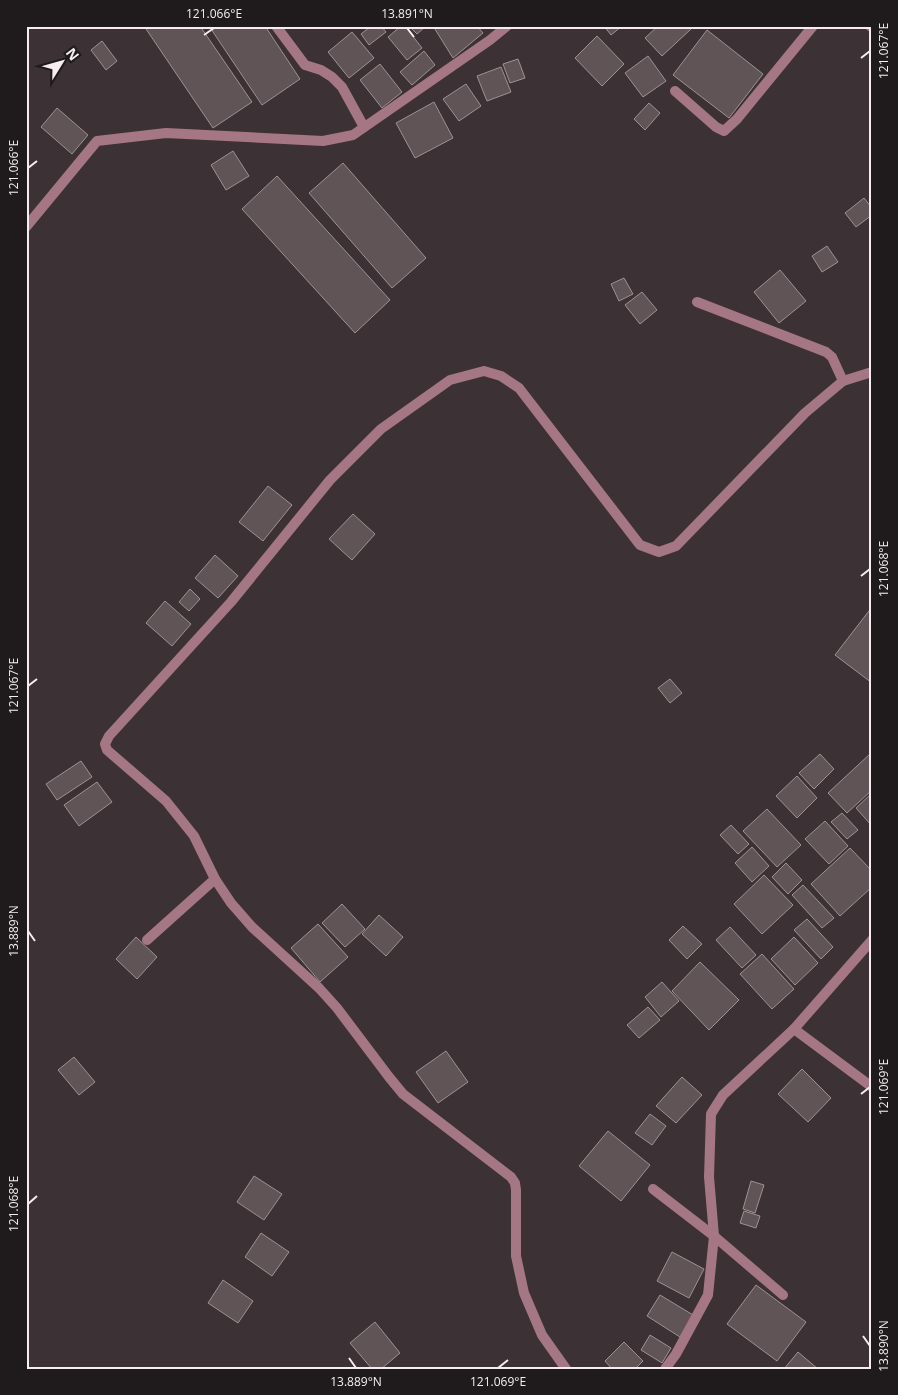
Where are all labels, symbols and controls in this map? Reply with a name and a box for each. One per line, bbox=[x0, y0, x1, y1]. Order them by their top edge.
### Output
text: 121.066°E bbox=[186, 5, 242, 22]
text: 13.891°N bbox=[381, 5, 433, 22]
text: 121.067°E bbox=[875, 23, 892, 79]
north arrow bbox=[38, 38, 88, 88]
text: N bbox=[62, 44, 84, 64]
text: 121.066°E bbox=[5, 140, 22, 196]
text: 121.068°E bbox=[875, 541, 892, 597]
text: 121.067°E bbox=[5, 658, 22, 714]
text: 13.889°N bbox=[5, 905, 22, 957]
text: 121.069°E bbox=[875, 1059, 892, 1115]
text: 121.068°E bbox=[5, 1176, 22, 1232]
text: 13.890°N bbox=[875, 1320, 892, 1372]
text: 13.889°N bbox=[330, 1373, 382, 1390]
text: 121.069°E bbox=[470, 1373, 526, 1390]

